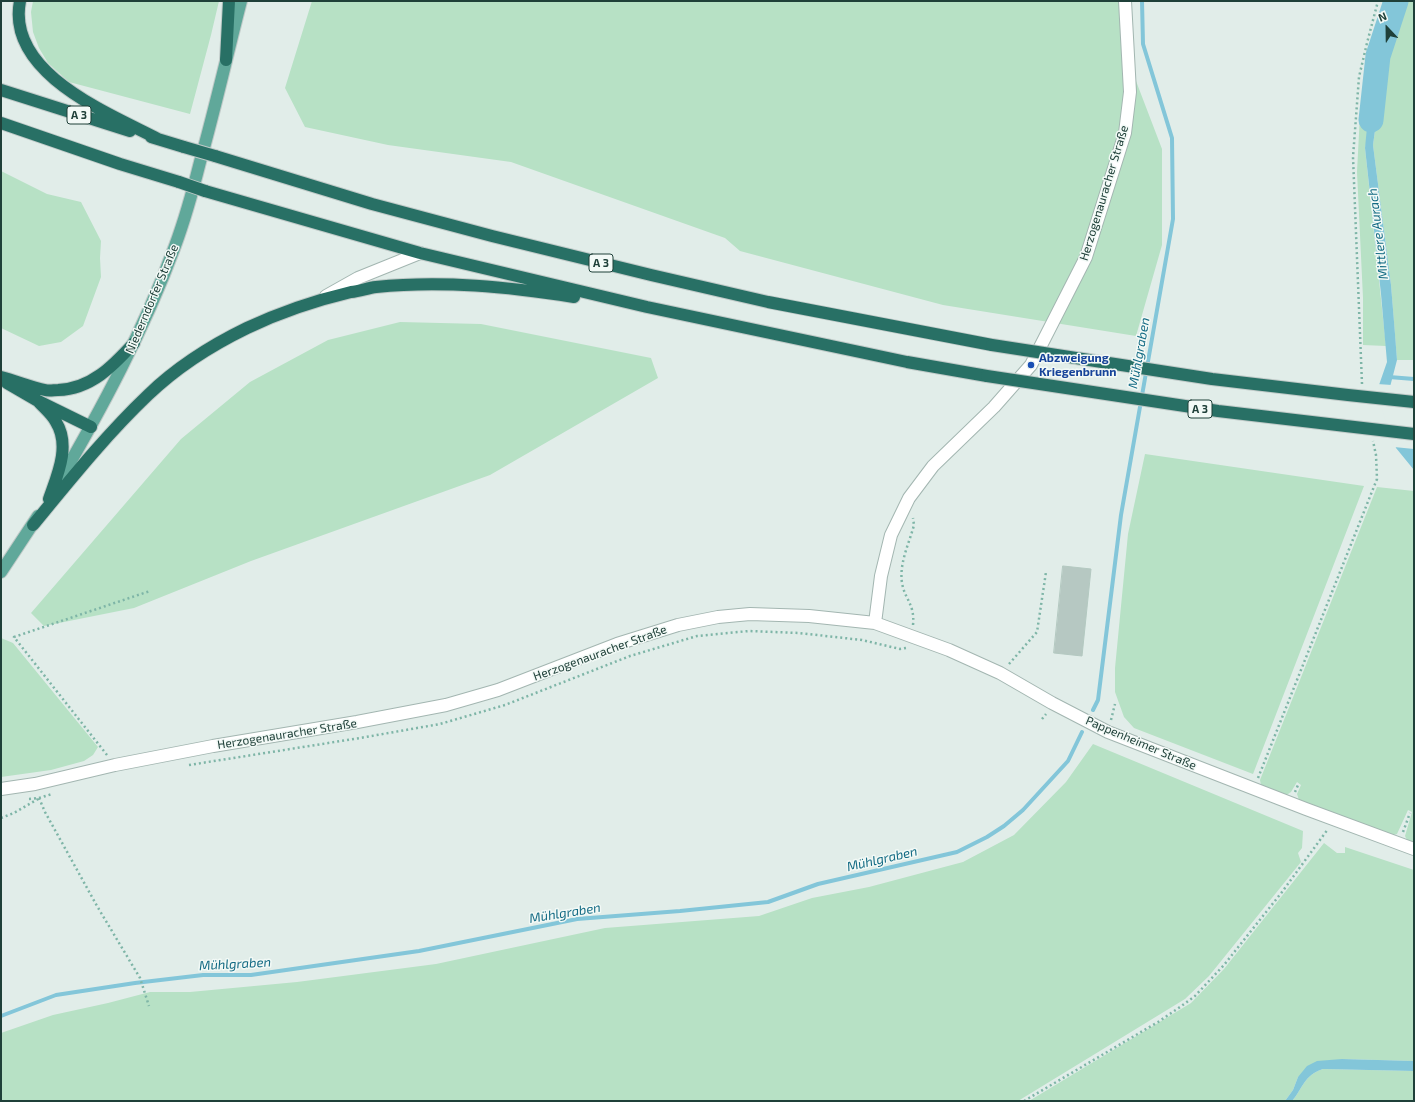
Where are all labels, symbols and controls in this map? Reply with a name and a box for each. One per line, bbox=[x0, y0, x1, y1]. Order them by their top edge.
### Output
north arrow bbox=[1367, 8, 1407, 48]
text: N bbox=[1376, 9, 1388, 24]
road number: A 3 bbox=[67, 106, 91, 124]
street label: Herzogenauracher Straße bbox=[1076, 123, 1132, 263]
water label: Mittlere Aurach bbox=[1365, 187, 1391, 281]
street label: Niederndorfer Straße bbox=[123, 242, 181, 356]
road number: A 3 bbox=[589, 254, 613, 272]
water label: Mühlgraben bbox=[1125, 316, 1153, 390]
place label: Abzweigung Kriegenbrunn bbox=[1039, 351, 1116, 379]
marker: Abzweigung Kriegenbrunn bbox=[1026, 360, 1036, 370]
road number: A 3 bbox=[1188, 400, 1212, 418]
street label: Herzogenauracher Straße bbox=[531, 622, 669, 684]
street label: Pappenheimer Straße bbox=[1083, 713, 1199, 773]
street label: Herzogenauracher Straße bbox=[216, 716, 358, 752]
water label: Mühlgraben bbox=[845, 843, 919, 875]
water label: Mühlgraben bbox=[528, 900, 602, 926]
water label: Mühlgraben bbox=[199, 954, 271, 974]

